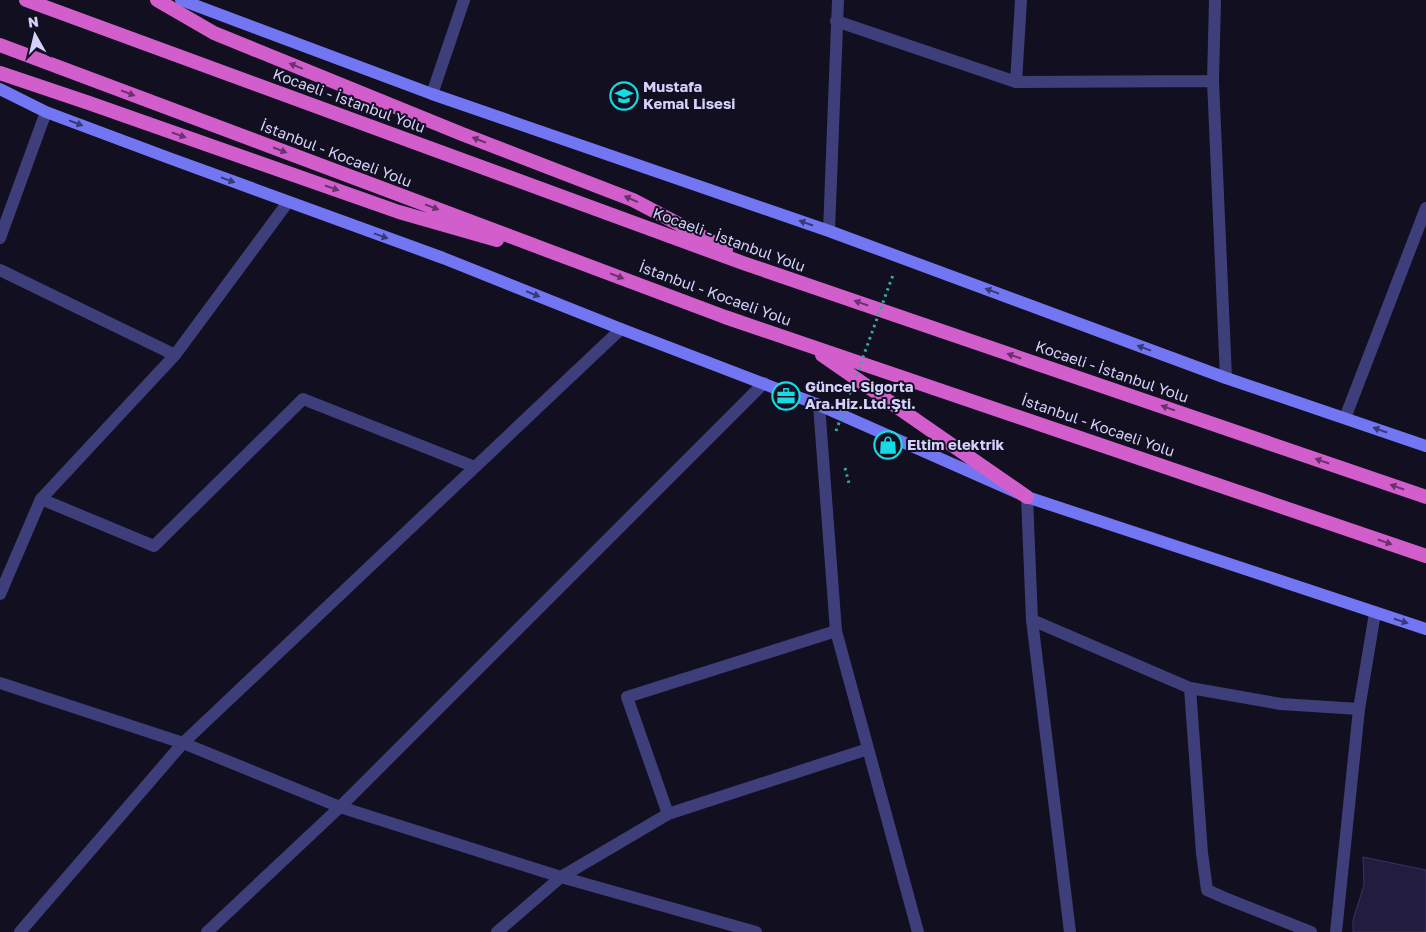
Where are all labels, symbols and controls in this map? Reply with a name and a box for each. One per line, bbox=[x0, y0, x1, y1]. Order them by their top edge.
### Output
north arrow bbox=[10, 10, 60, 60]
text: N bbox=[27, 12, 40, 31]
one-way arrow bbox=[288, 62, 303, 70]
street label: Kocaeli - İstanbul Yolu bbox=[271, 64, 428, 136]
place label: Mustafa Kemal Lisesi bbox=[643, 77, 735, 112]
school or university icon: Mustafa Kemal Lisesi bbox=[609, 81, 639, 111]
one-way arrow bbox=[120, 90, 135, 97]
street label: İstanbul - Kocaeli Yolu bbox=[258, 116, 415, 190]
one-way arrow bbox=[69, 120, 84, 127]
one-way arrow bbox=[171, 132, 186, 139]
one-way arrow bbox=[472, 136, 486, 144]
one-way arrow bbox=[273, 146, 288, 154]
one-way arrow bbox=[221, 177, 236, 184]
one-way arrow bbox=[325, 185, 340, 193]
one-way arrow bbox=[624, 195, 638, 203]
one-way arrow bbox=[425, 203, 440, 211]
street label: Kocaeli - İstanbul Yolu bbox=[651, 203, 808, 275]
one-way arrow bbox=[799, 219, 814, 226]
one-way arrow bbox=[374, 232, 389, 240]
street label: İstanbul - Kocaeli Yolu bbox=[637, 257, 794, 329]
one-way arrow bbox=[610, 272, 625, 280]
one-way arrow bbox=[984, 287, 999, 295]
one-way arrow bbox=[526, 290, 541, 298]
one-way arrow bbox=[853, 299, 868, 306]
street label: Kocaeli - İstanbul Yolu bbox=[1033, 336, 1191, 406]
one-way arrow bbox=[1137, 343, 1151, 351]
one-way arrow bbox=[1007, 352, 1022, 359]
place label: Güncel Sigorta Ara.Hiz.Ltd.Şti. bbox=[805, 377, 916, 412]
office icon: Güncel Sigorta Ara.Hiz.Ltd.Şti. bbox=[771, 381, 801, 411]
street label: İstanbul - Kocaeli Yolu bbox=[1019, 390, 1177, 460]
one-way arrow bbox=[1160, 404, 1175, 412]
one-way arrow bbox=[1372, 426, 1387, 434]
shop icon: Eltim elektrik bbox=[873, 430, 903, 460]
place label: Eltim elektrik bbox=[907, 435, 1005, 453]
one-way arrow bbox=[1314, 457, 1329, 465]
one-way arrow bbox=[1389, 483, 1404, 491]
one-way arrow bbox=[1378, 539, 1393, 546]
one-way arrow bbox=[1393, 618, 1408, 625]

